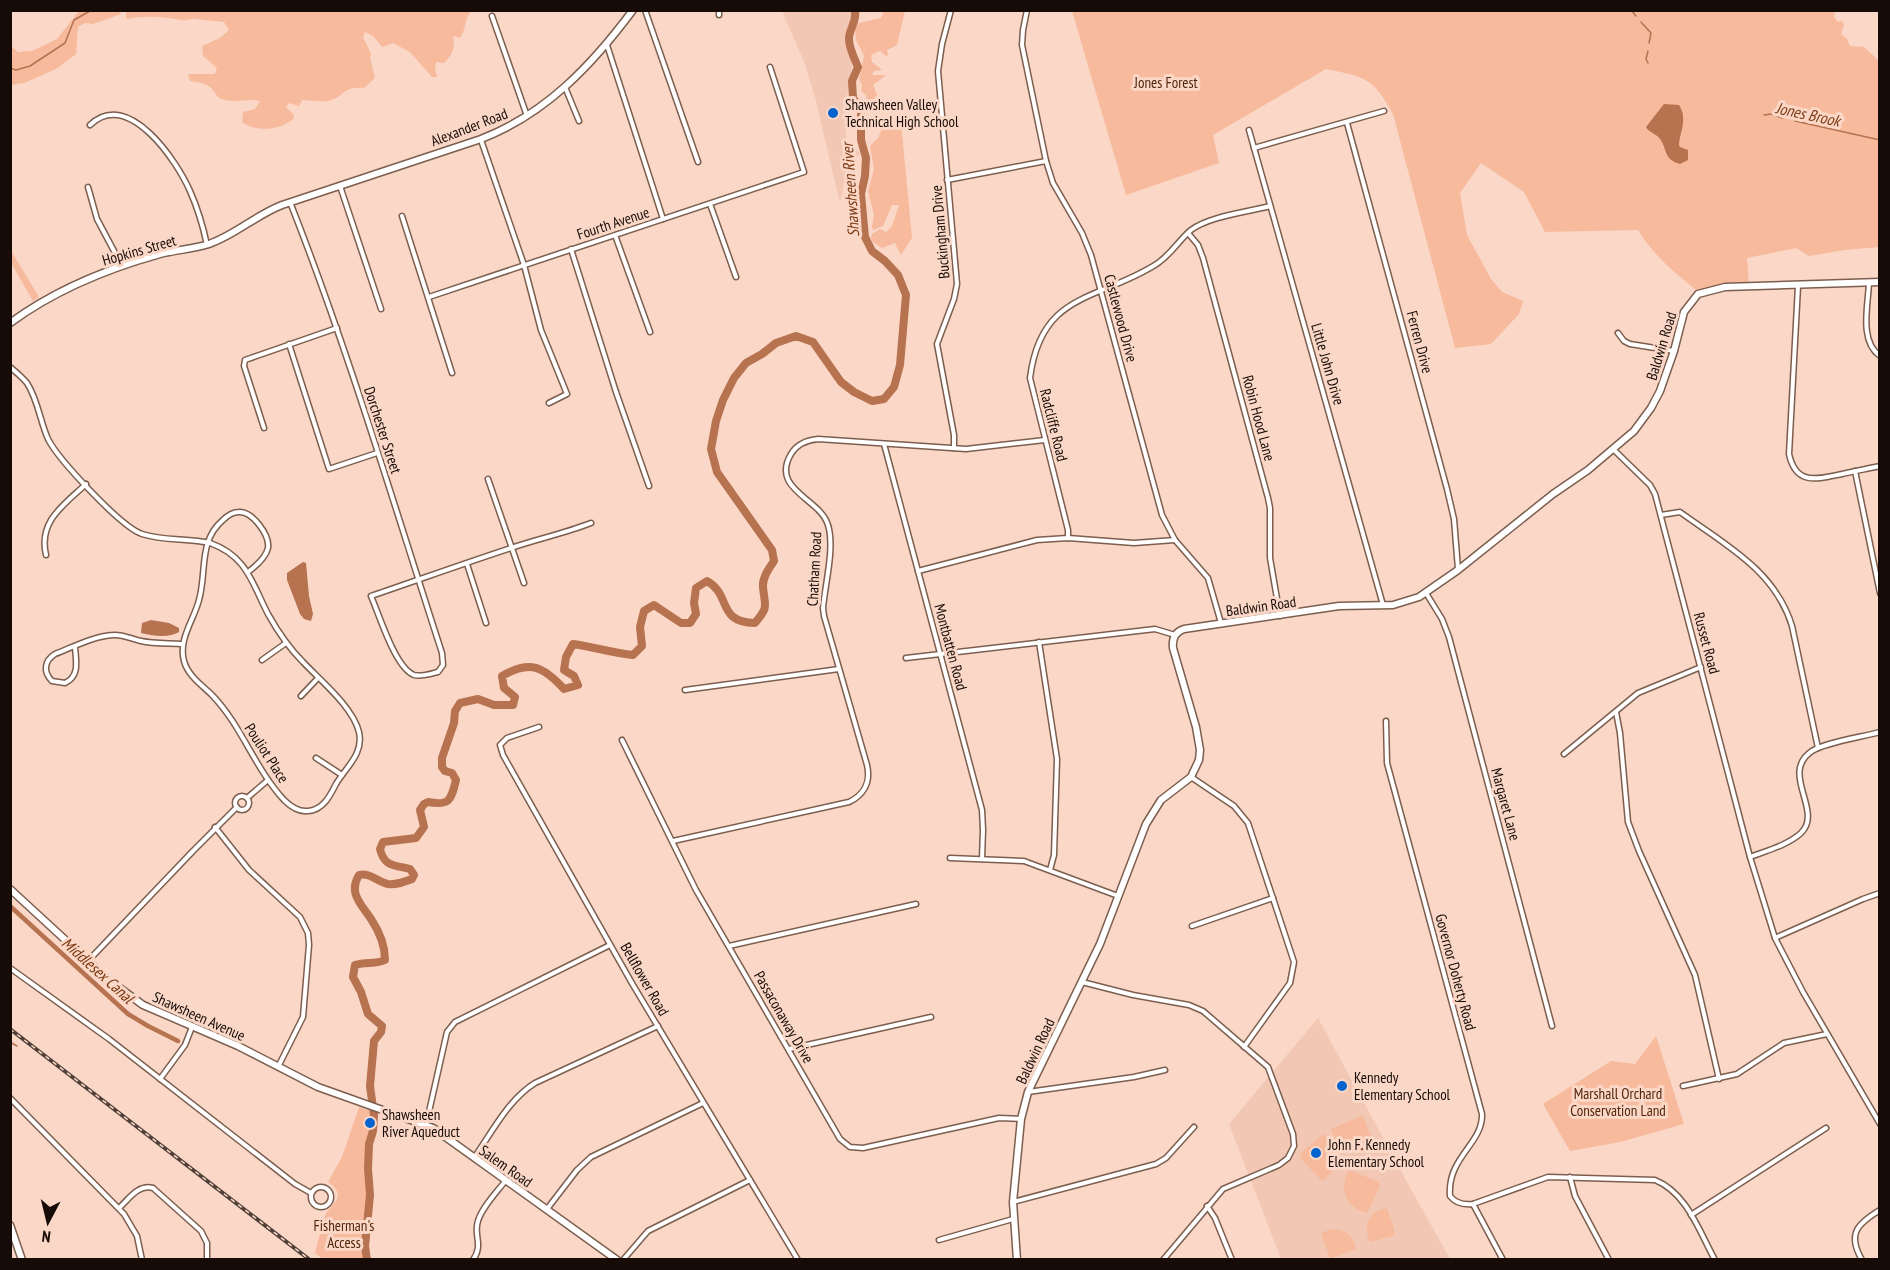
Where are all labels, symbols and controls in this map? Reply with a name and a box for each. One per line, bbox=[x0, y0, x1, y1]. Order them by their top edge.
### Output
park label: Jones Forest bbox=[1133, 73, 1198, 92]
place label: Shawsheen Valley Technical High School bbox=[845, 95, 959, 131]
water label: Jones Brook bbox=[1773, 97, 1844, 131]
street label: Alexander Road bbox=[428, 104, 510, 150]
marker: Shawsheen Valley Technical High School bbox=[826, 106, 840, 120]
water label: Shawsheen River bbox=[837, 140, 863, 238]
street label: Buckingham Drive bbox=[926, 184, 954, 280]
street label: Fourth Avenue bbox=[574, 202, 652, 244]
street label: Hopkins Street bbox=[100, 230, 178, 270]
street label: Castlewood Drive bbox=[1100, 272, 1142, 364]
street label: Ferren Drive bbox=[1403, 309, 1437, 375]
street label: Baldwin Road bbox=[1642, 310, 1680, 382]
street label: Little John Drive bbox=[1307, 321, 1349, 407]
street label: Robin Hood Lane bbox=[1238, 373, 1280, 463]
street label: Dorchester Street bbox=[360, 384, 406, 476]
street label: Radcliffe Road bbox=[1036, 387, 1072, 463]
street label: Chatham Road bbox=[803, 531, 825, 607]
street label: Baldwin Road bbox=[1225, 592, 1297, 620]
street label: Montbatten Road bbox=[930, 602, 972, 692]
street label: Russet Road bbox=[1690, 610, 1724, 676]
street label: Pouliot Place bbox=[241, 720, 293, 786]
street label: Margaret Lane bbox=[1487, 766, 1525, 842]
street label: Governor Doherty Road bbox=[1431, 912, 1481, 1032]
water label: Middlesex Canal bbox=[58, 933, 139, 1008]
street label: Bellflower Road bbox=[616, 939, 674, 1019]
street label: Passaconaway Drive bbox=[750, 968, 818, 1066]
street label: Shawsheen Avenue bbox=[150, 987, 248, 1045]
street label: Baldwin Road bbox=[1011, 1015, 1059, 1087]
place label: Kennedy Elementary School bbox=[1354, 1068, 1451, 1104]
marker: Kennedy Elementary School bbox=[1335, 1079, 1349, 1093]
park label: Marshall Orchard Conservation Land bbox=[1570, 1084, 1666, 1120]
place label: Shawsheen River Aqueduct bbox=[382, 1105, 460, 1141]
marker: Shawsheen River Aqueduct bbox=[363, 1116, 377, 1130]
place label: John F. Kennedy Elementary School bbox=[1327, 1135, 1425, 1171]
street label: Salem Road bbox=[476, 1141, 536, 1191]
marker: John F. Kennedy Elementary School bbox=[1309, 1146, 1323, 1160]
north arrow bbox=[18, 1192, 78, 1252]
park label: Fisherman's Access bbox=[314, 1216, 374, 1252]
text: N bbox=[41, 1226, 52, 1247]

